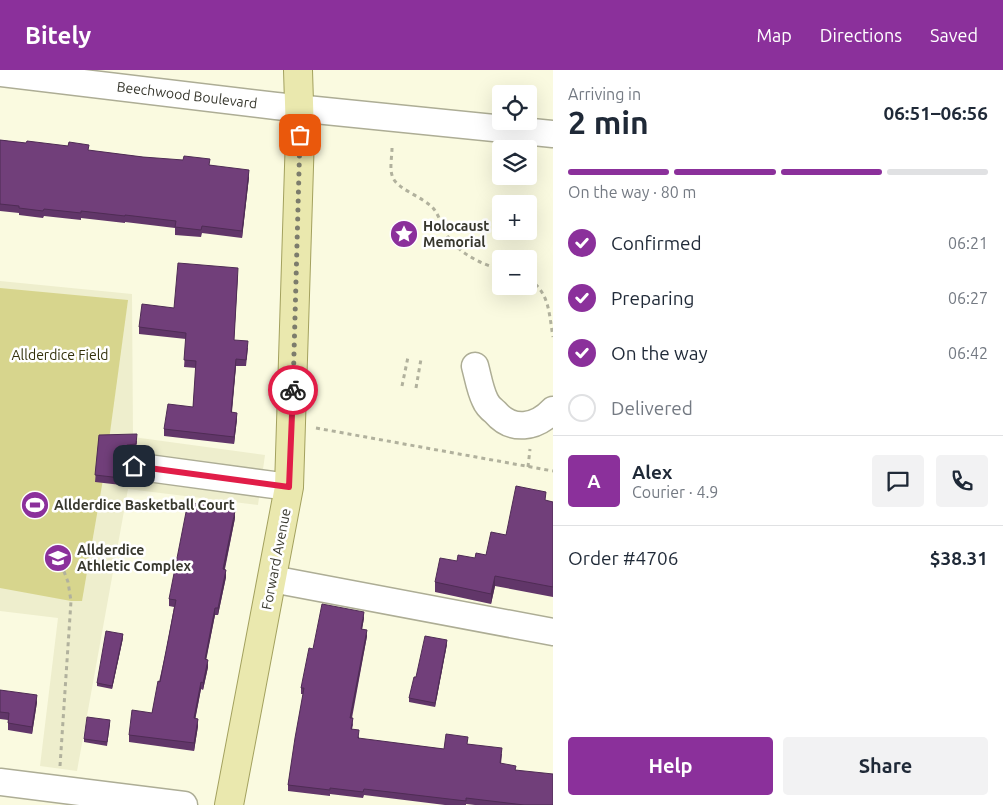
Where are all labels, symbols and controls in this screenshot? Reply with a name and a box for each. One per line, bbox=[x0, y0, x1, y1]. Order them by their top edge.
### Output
text: Bitely bbox=[25, 22, 91, 49]
text: Map bbox=[756, 25, 792, 45]
text: Directions bbox=[820, 25, 902, 45]
text: Saved bbox=[930, 25, 978, 45]
street label: Beechwood Boulevard bbox=[116, 78, 258, 112]
map controls bbox=[492, 85, 537, 295]
button: locate bbox=[492, 85, 537, 130]
text: Arriving in bbox=[568, 85, 641, 103]
text: 06:51–06:56 bbox=[883, 102, 988, 124]
text: 2 min bbox=[568, 104, 649, 140]
pin bbox=[279, 114, 321, 156]
icon: bag bbox=[286, 121, 314, 149]
button: layers bbox=[492, 140, 537, 185]
text: On the way · 80 m bbox=[568, 183, 696, 201]
button: + bbox=[492, 195, 537, 240]
place label: Holocaust Memorial bbox=[423, 218, 489, 250]
place icon: Holocaust Memorial bbox=[389, 219, 419, 249]
icon: check bbox=[568, 229, 596, 257]
text: Confirmed bbox=[611, 232, 702, 254]
text: 06:21 bbox=[948, 234, 988, 252]
button: − bbox=[492, 250, 537, 295]
icon: check bbox=[568, 284, 596, 312]
text: Preparing bbox=[611, 287, 695, 309]
text: 06:27 bbox=[948, 289, 988, 307]
icon: check bbox=[568, 339, 596, 367]
text: On the way bbox=[611, 342, 708, 364]
text: 06:42 bbox=[948, 344, 988, 362]
park label: Allderdice Field bbox=[12, 347, 109, 363]
courier bbox=[268, 365, 318, 415]
icon: bike bbox=[279, 376, 307, 404]
text: Delivered bbox=[611, 397, 693, 419]
pin bbox=[113, 445, 155, 487]
icon: home bbox=[120, 452, 148, 480]
button: chat bbox=[872, 455, 924, 507]
button: phone bbox=[936, 455, 988, 507]
text: Alex bbox=[632, 461, 672, 483]
text: A bbox=[587, 470, 601, 492]
text: Courier · 4.9 bbox=[632, 483, 718, 501]
sports icon: Allderdice Basketball Court bbox=[20, 490, 50, 520]
place label: Allderdice Basketball Court bbox=[54, 497, 235, 513]
street label: Forward Avenue bbox=[258, 507, 294, 611]
place label: Allderdice Athletic Complex bbox=[77, 542, 191, 574]
school or university icon: Allderdice Athletic Complex bbox=[43, 543, 73, 573]
text: Order #4706 bbox=[568, 547, 678, 569]
text: $38.31 bbox=[930, 547, 988, 569]
button: Help bbox=[568, 737, 773, 795]
button: Share bbox=[783, 737, 988, 795]

